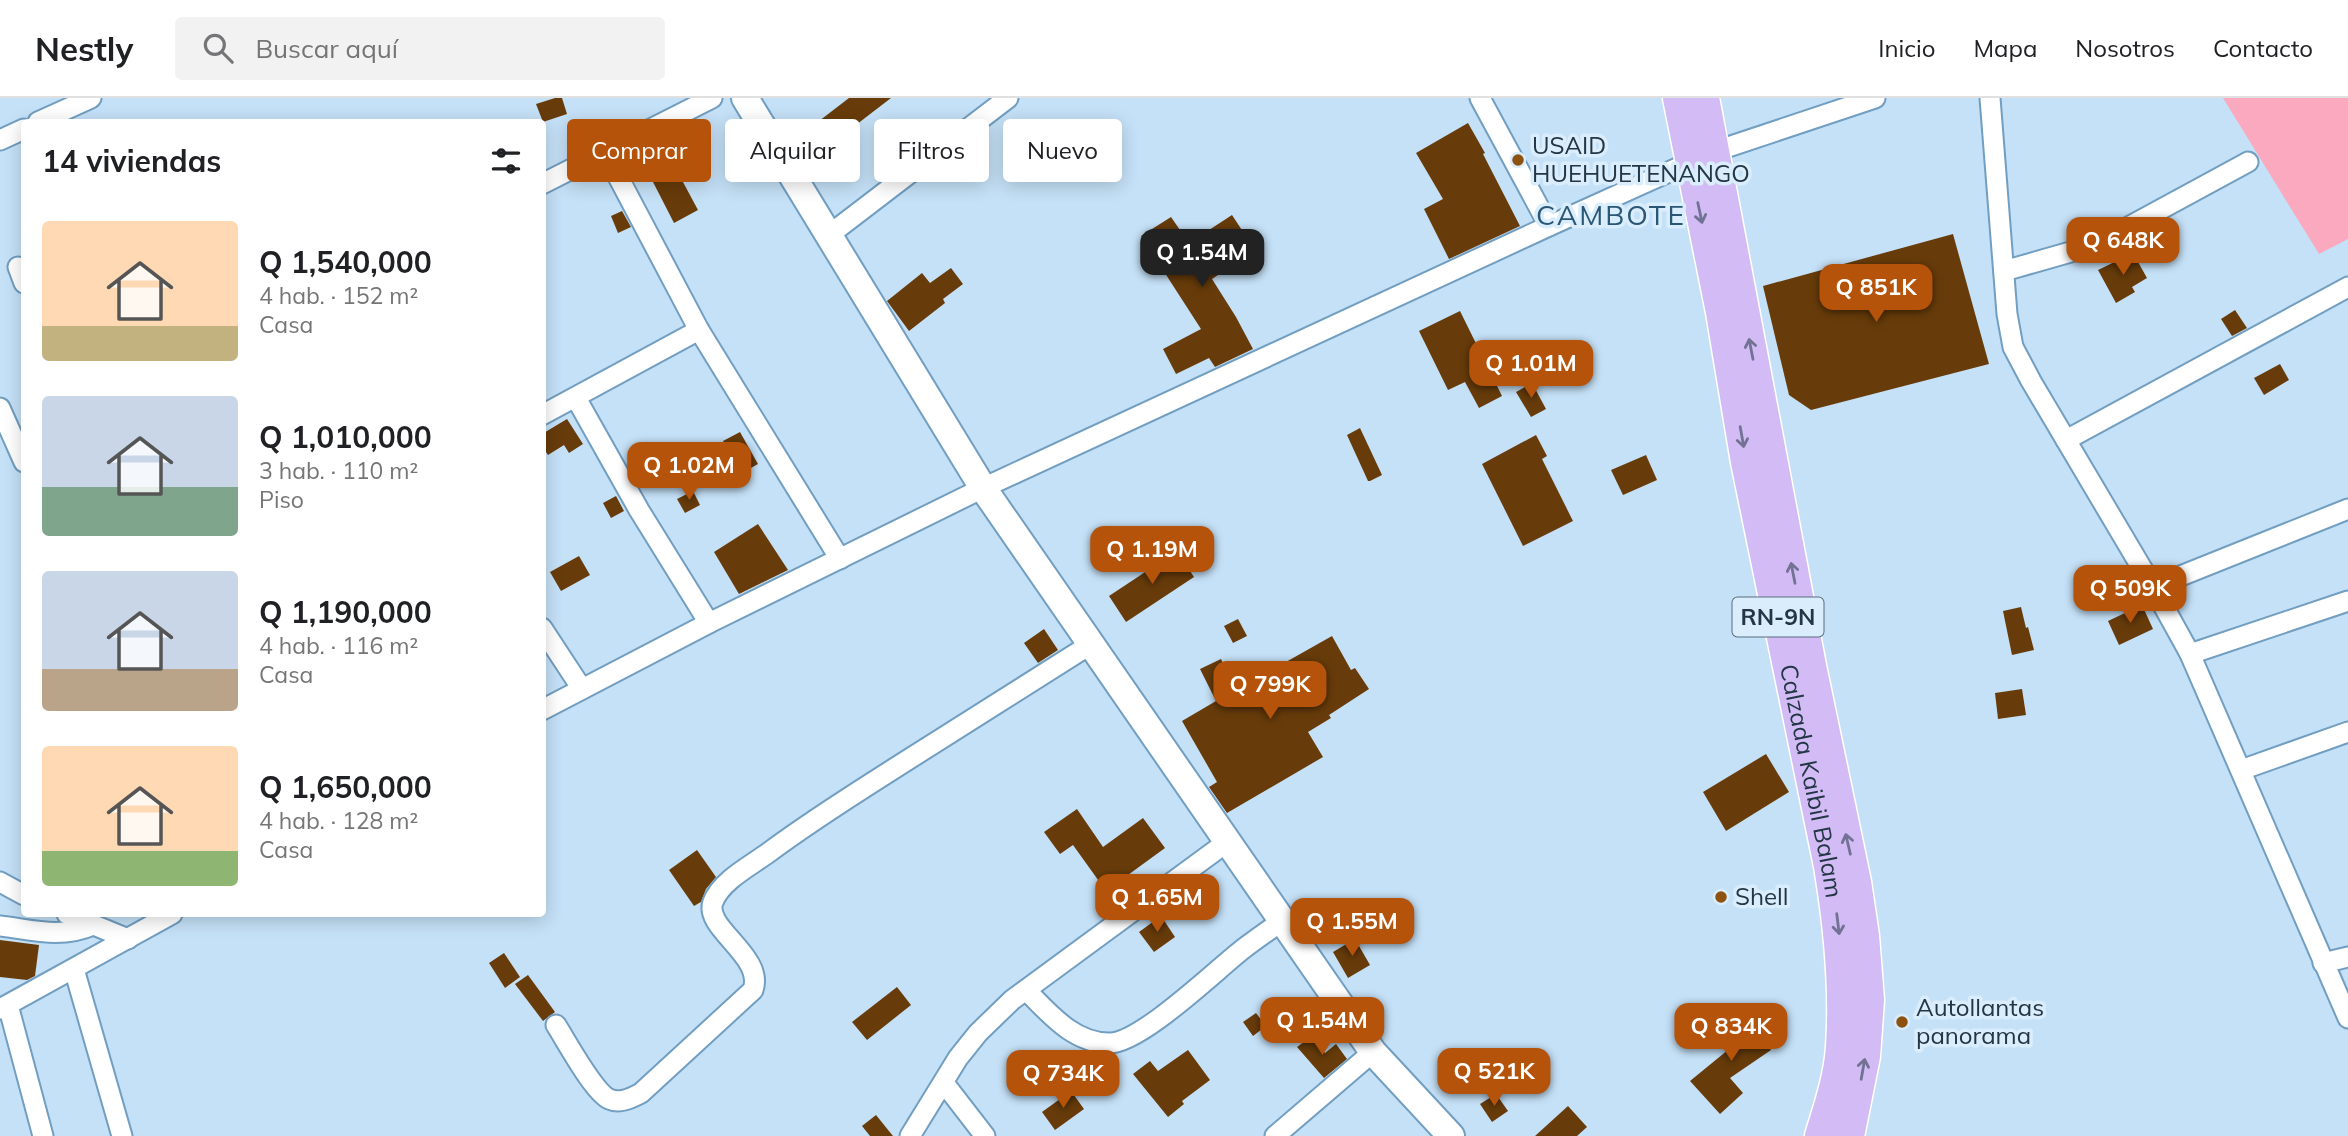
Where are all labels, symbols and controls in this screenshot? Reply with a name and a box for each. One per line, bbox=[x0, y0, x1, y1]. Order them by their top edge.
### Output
search box bbox=[175, 17, 665, 80]
text: Nestly bbox=[35, 28, 133, 69]
icon: search bbox=[199, 29, 237, 67]
text: Buscar aquí bbox=[255, 32, 398, 65]
text: Inicio bbox=[1878, 33, 1935, 63]
text: Mapa bbox=[1973, 33, 2037, 63]
text: Nosotros bbox=[2075, 33, 2175, 63]
text: Contacto bbox=[2213, 33, 2313, 63]
chip: Comprar bbox=[567, 119, 711, 182]
chip: Alquilar bbox=[725, 119, 860, 182]
chip: Filtros bbox=[874, 119, 989, 182]
chip: Nuevo bbox=[1003, 119, 1122, 182]
place label: USAID HUEHUETENANGO bbox=[1532, 130, 1750, 188]
text: 14 viviendas bbox=[42, 142, 221, 180]
icon: filters bbox=[487, 142, 525, 180]
marker: USAID HUEHUETENANGO bbox=[1510, 152, 1526, 168]
district label: CAMBOTE bbox=[1536, 197, 1686, 232]
one-way arrow bbox=[1694, 201, 1708, 224]
pin: Q 648K bbox=[2066, 218, 2180, 277]
text: Q 648K bbox=[2082, 225, 2164, 254]
pin: Q 1.54M bbox=[1137, 230, 1267, 289]
text: Q 1.54M bbox=[1156, 237, 1248, 266]
text: Q 1,540,000 bbox=[259, 243, 432, 281]
icon: home bbox=[98, 249, 182, 333]
pin: Q 851K bbox=[1819, 264, 1933, 324]
text: Q 851K bbox=[1835, 272, 1917, 301]
text: 4 hab. · 152 m² bbox=[259, 281, 418, 310]
text: Casa bbox=[259, 310, 313, 339]
one-way arrow bbox=[1744, 338, 1757, 361]
pin: Q 1.01M bbox=[1466, 341, 1596, 400]
text: Q 1.01M bbox=[1485, 348, 1577, 377]
text: Q 1,010,000 bbox=[259, 418, 432, 456]
icon: home bbox=[98, 424, 182, 508]
one-way arrow bbox=[1736, 425, 1749, 448]
pin: Q 1.02M bbox=[624, 442, 754, 502]
text: Q 1.02M bbox=[643, 450, 735, 479]
text: 3 hab. · 110 m² bbox=[259, 456, 418, 485]
text: Piso bbox=[259, 485, 304, 514]
pin: Q 1.19M bbox=[1087, 526, 1217, 586]
text: Q 1.19M bbox=[1106, 534, 1198, 563]
one-way arrow bbox=[1786, 562, 1799, 585]
pin: Q 509K bbox=[2073, 566, 2187, 625]
text: Q 509K bbox=[2089, 573, 2171, 602]
text: Q 1,190,000 bbox=[259, 593, 432, 631]
road number: RN-9N bbox=[1732, 597, 1824, 636]
icon: home bbox=[98, 599, 182, 683]
text: 4 hab. · 116 m² bbox=[259, 631, 418, 660]
text: Casa bbox=[259, 660, 313, 689]
pin: Q 799K bbox=[1213, 662, 1327, 721]
street label: Calzada Kaibil Balam bbox=[1774, 662, 1850, 900]
text: Q 799K bbox=[1229, 669, 1311, 698]
text: Q 1,650,000 bbox=[259, 768, 432, 806]
icon: home bbox=[98, 774, 182, 858]
text: 4 hab. · 128 m² bbox=[259, 806, 418, 835]
one-way arrow bbox=[1840, 833, 1854, 856]
text: Casa bbox=[259, 835, 313, 864]
pin: Q 1.65M bbox=[1092, 874, 1222, 934]
place label: Shell bbox=[1735, 881, 1789, 911]
text: Q 1.65M bbox=[1111, 882, 1203, 911]
marker: Shell bbox=[1713, 889, 1729, 905]
pin: Q 1.55M bbox=[1287, 898, 1417, 958]
text: Q 1.55M bbox=[1306, 906, 1398, 935]
one-way arrow bbox=[1831, 913, 1844, 935]
place label: Autollantas panorama bbox=[1916, 992, 2044, 1050]
pin: Q 1.54M bbox=[1257, 998, 1387, 1057]
pin: Q 834K bbox=[1674, 1004, 1788, 1063]
text: Q 1.54M bbox=[1276, 1005, 1368, 1034]
text: Q 834K bbox=[1690, 1011, 1772, 1040]
marker: Autollantas panorama bbox=[1894, 1014, 1910, 1030]
pin: Q 521K bbox=[1437, 1048, 1551, 1108]
pin: Q 734K bbox=[1006, 1051, 1120, 1110]
text: Q 521K bbox=[1453, 1056, 1535, 1085]
text: Q 734K bbox=[1022, 1058, 1104, 1087]
one-way arrow bbox=[1857, 1058, 1870, 1081]

